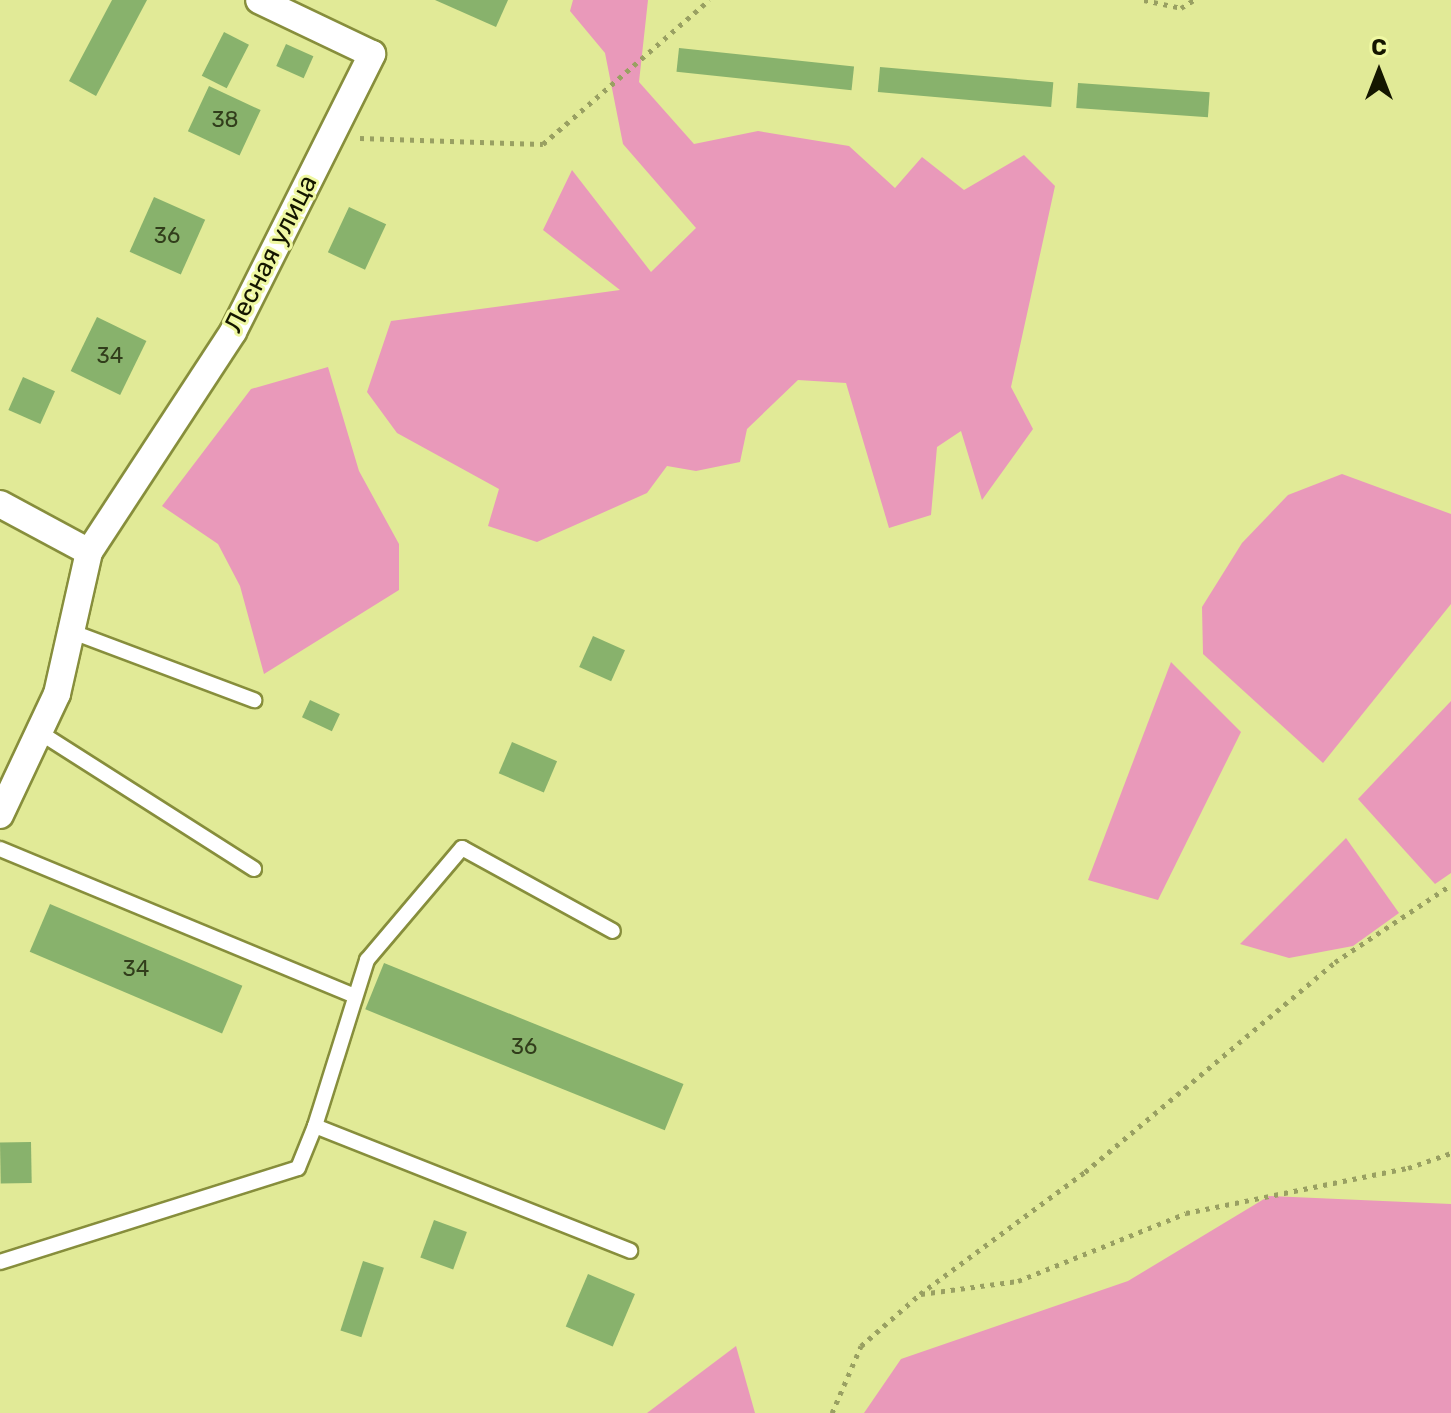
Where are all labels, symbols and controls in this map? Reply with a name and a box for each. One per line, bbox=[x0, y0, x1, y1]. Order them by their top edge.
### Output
north arrow bbox=[1339, 32, 1419, 112]
text: С bbox=[1371, 34, 1387, 61]
house number: 38 bbox=[211, 107, 239, 133]
street label: Лесная улица bbox=[218, 170, 324, 338]
house number: 36 bbox=[154, 223, 180, 249]
house number: 34 bbox=[97, 343, 123, 369]
house number: 34 bbox=[123, 956, 149, 982]
house number: 36 bbox=[511, 1034, 537, 1060]

